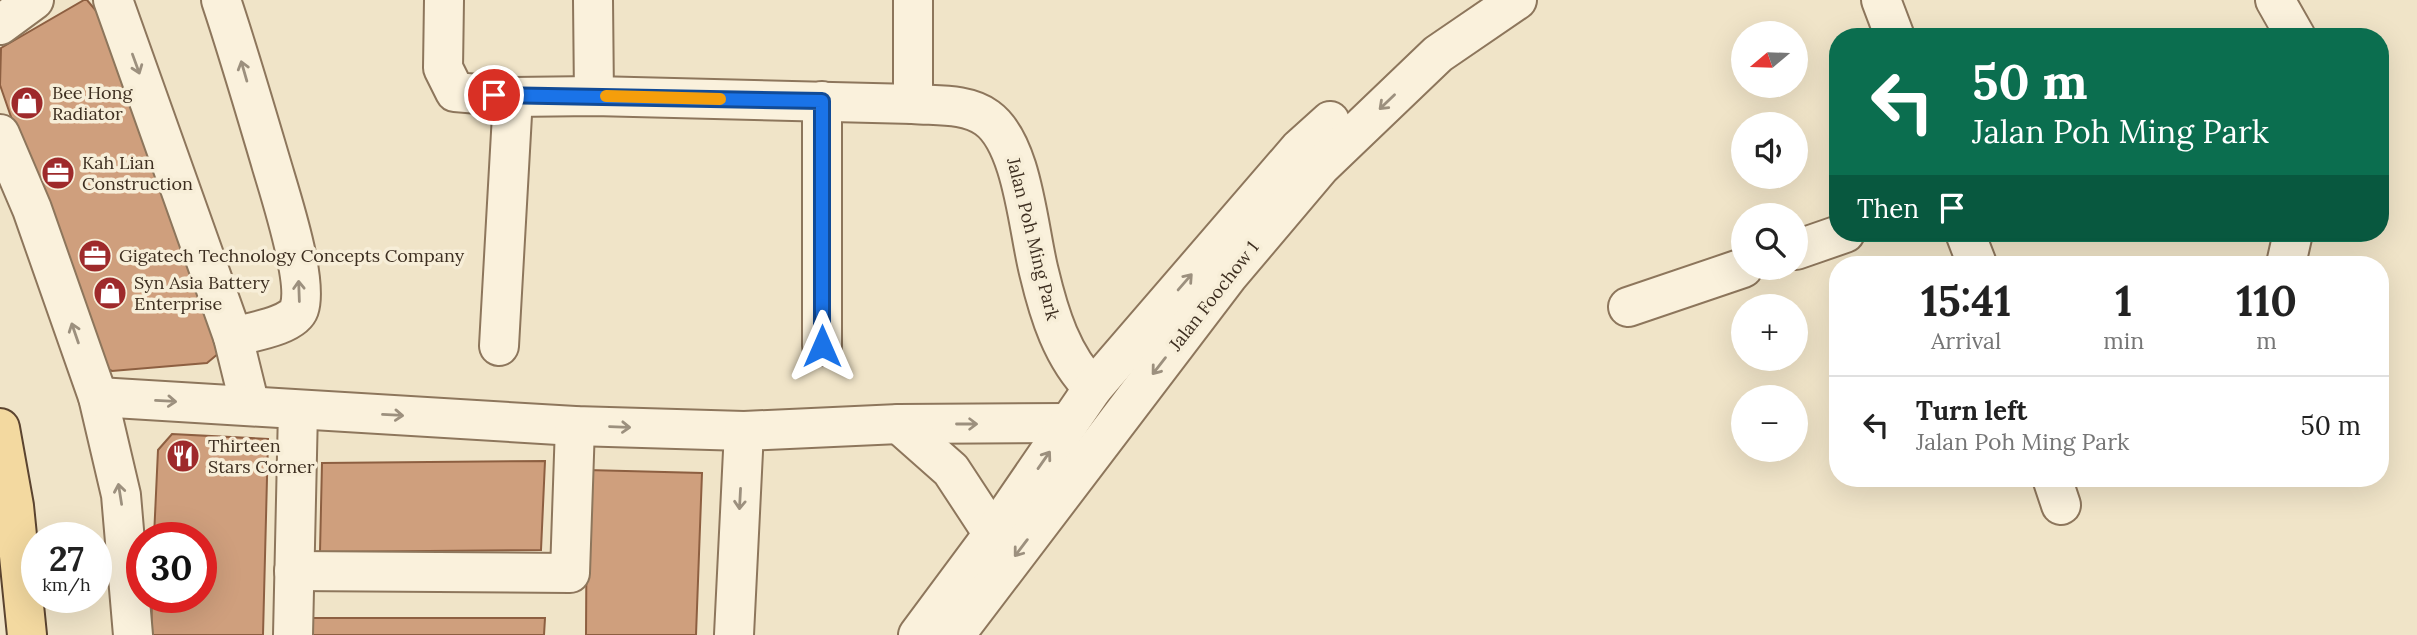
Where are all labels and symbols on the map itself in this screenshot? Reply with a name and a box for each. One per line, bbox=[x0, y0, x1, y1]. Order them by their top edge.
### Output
north arrow bbox=[1731, 21, 1808, 98]
one-way arrow bbox=[131, 53, 143, 75]
one-way arrow bbox=[236, 60, 249, 82]
pin bbox=[464, 65, 524, 125]
place label: Bee Hong Radiator bbox=[52, 81, 133, 125]
shop icon: Bee Hong Radiator bbox=[8, 84, 46, 122]
one-way arrow bbox=[1379, 94, 1396, 111]
place label: Kah Lian Construction bbox=[82, 151, 193, 195]
office icon: Kah Lian Construction bbox=[39, 154, 77, 192]
street label: Jalan Poh Ming Park bbox=[1002, 154, 1065, 323]
street label: Jalan Foochow 1 bbox=[1163, 236, 1264, 356]
office icon: Gigatech Technology Concepts Company bbox=[76, 237, 114, 275]
place label: Gigatech Technology Concepts Company bbox=[119, 244, 465, 267]
place label: Syn Asia Battery Enterprise bbox=[134, 271, 270, 315]
shop icon: Syn Asia Battery Enterprise bbox=[91, 274, 129, 312]
one-way arrow bbox=[1176, 274, 1193, 291]
one-way arrow bbox=[293, 280, 306, 303]
position arrow bbox=[785, 309, 859, 383]
one-way arrow bbox=[68, 322, 80, 344]
one-way arrow bbox=[1151, 357, 1166, 375]
one-way arrow bbox=[154, 395, 177, 408]
one-way arrow bbox=[381, 409, 404, 422]
one-way arrow bbox=[956, 417, 979, 431]
one-way arrow bbox=[608, 421, 631, 434]
place label: Thirteen Stars Corner bbox=[208, 434, 315, 478]
restaurant icon: Thirteen Stars Corner bbox=[164, 437, 202, 475]
one-way arrow bbox=[1037, 451, 1051, 470]
one-way arrow bbox=[113, 483, 126, 506]
one-way arrow bbox=[734, 487, 747, 510]
speed limit sign: 30 bbox=[126, 522, 217, 613]
one-way arrow bbox=[1014, 538, 1029, 557]

